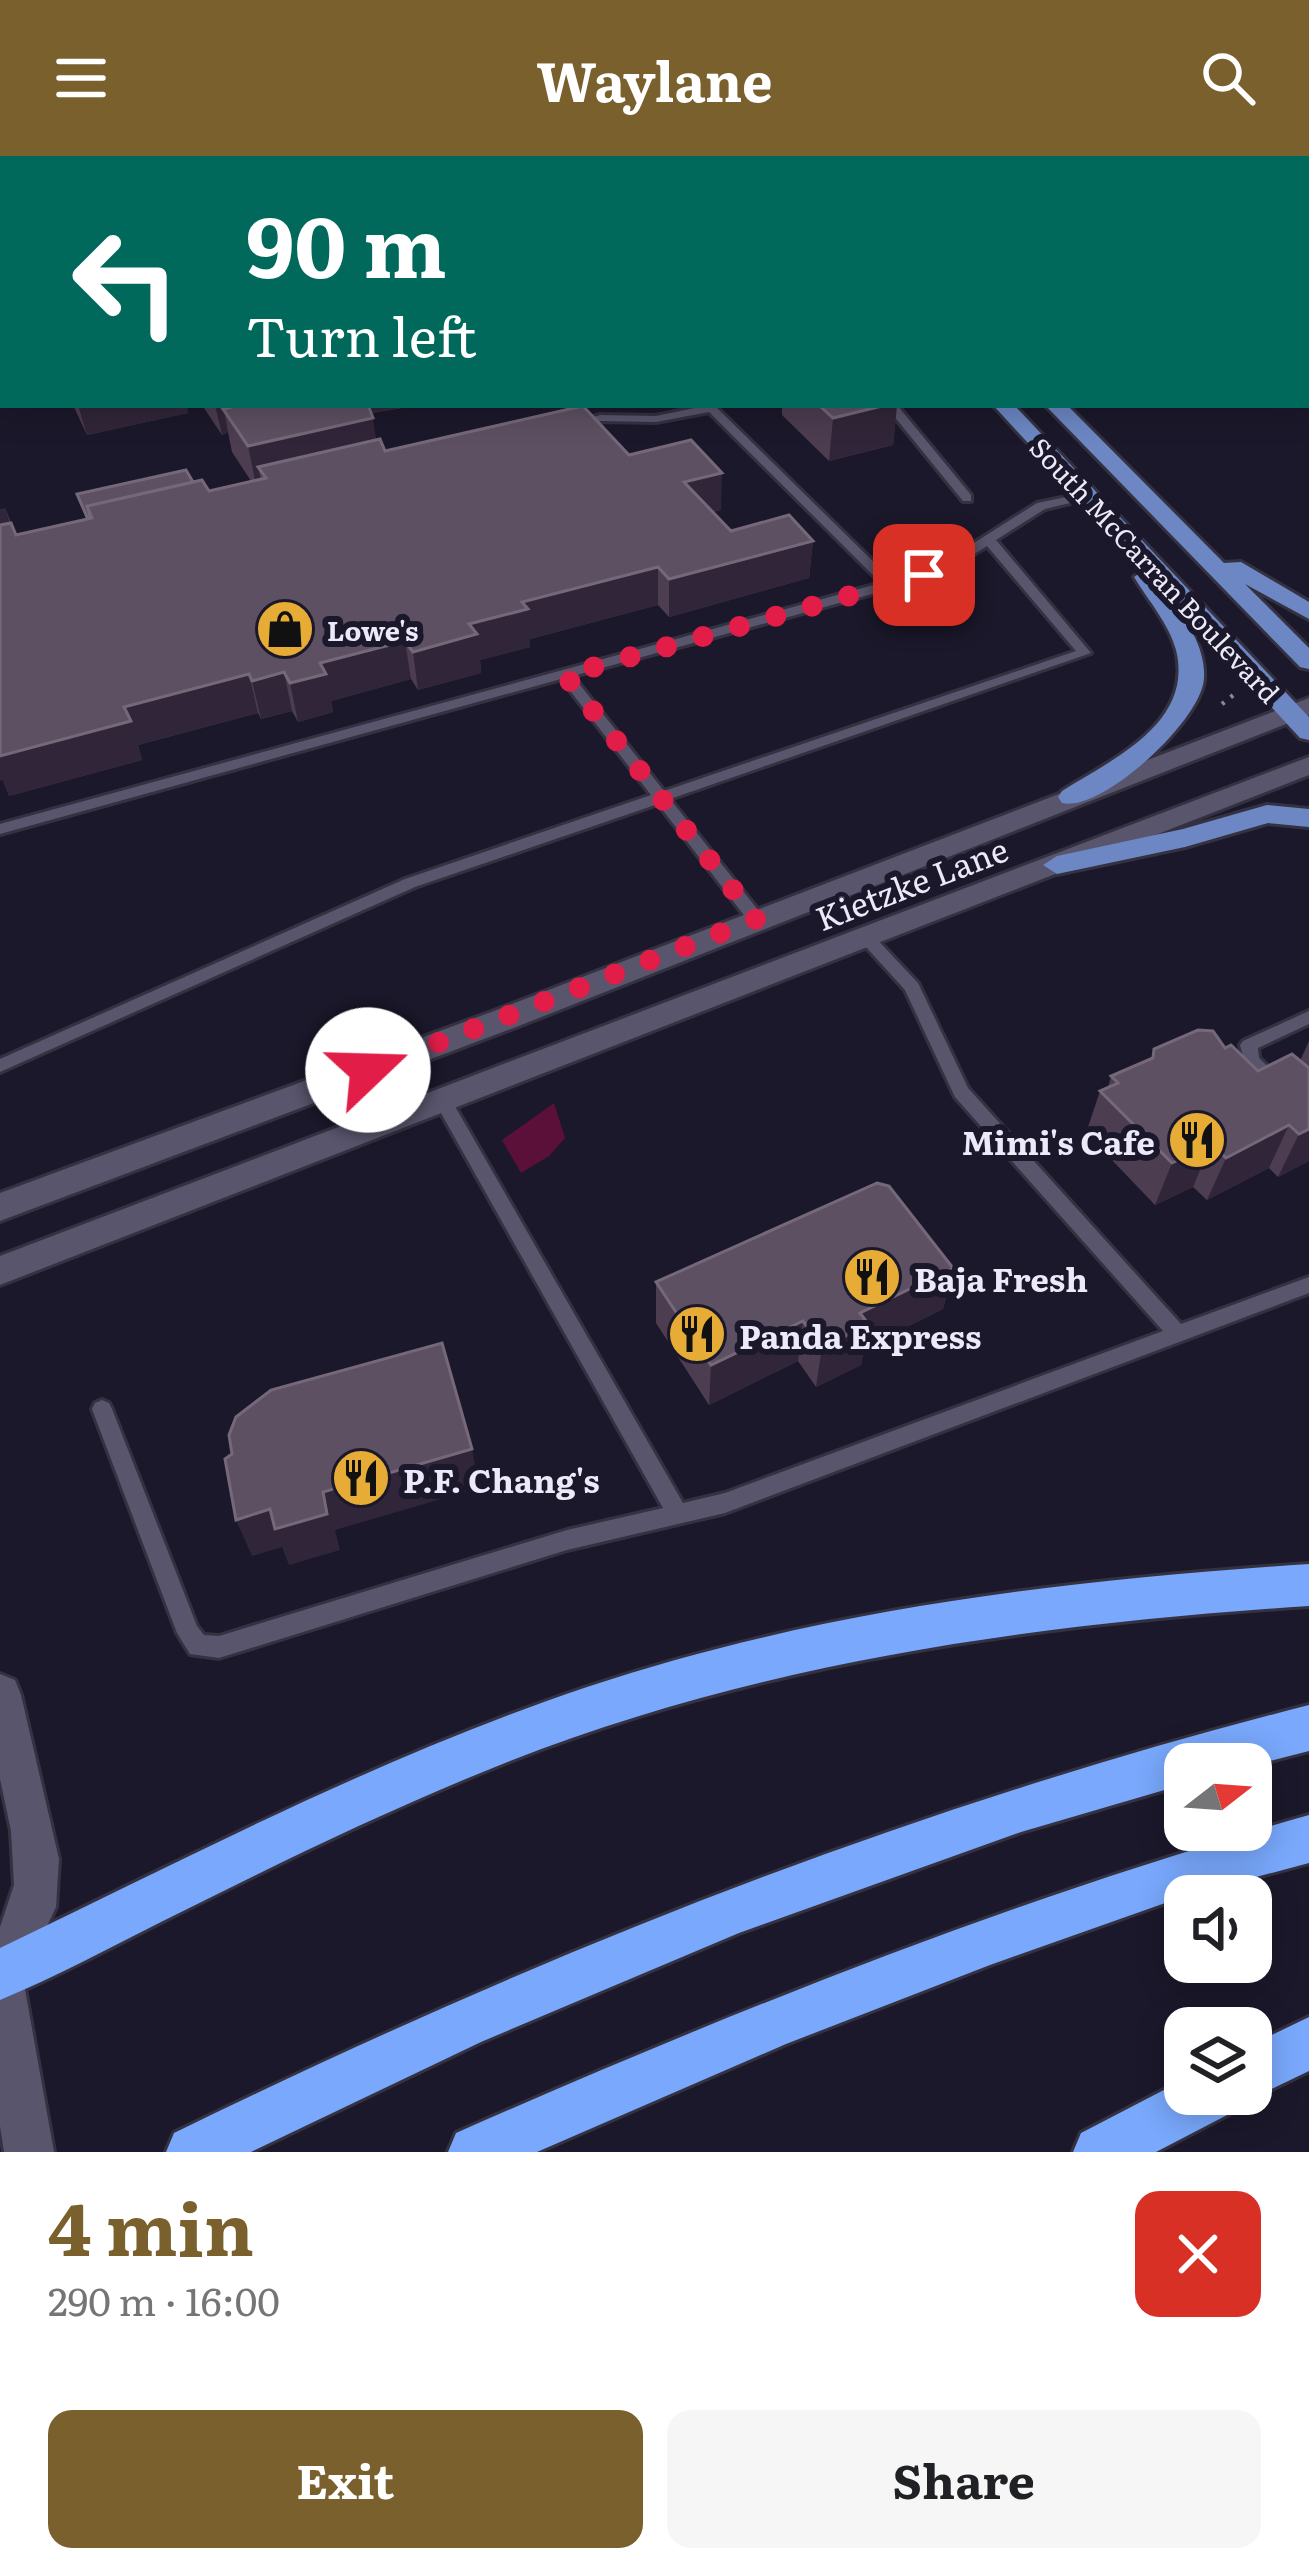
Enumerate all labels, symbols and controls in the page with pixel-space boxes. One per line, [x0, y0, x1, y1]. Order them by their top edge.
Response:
text: Waylane [536, 38, 773, 119]
icon: menu [48, 45, 114, 111]
icon: search [1195, 45, 1261, 111]
text: 90 m [246, 179, 447, 304]
icon: left [48, 204, 204, 360]
text: Turn left [246, 293, 477, 374]
street label: South McCarran Boulevard [1022, 427, 1290, 711]
pin [873, 524, 975, 626]
icon: arrive [891, 542, 957, 608]
shop icon: Lowe's [254, 598, 316, 660]
place label: Lowe's [327, 609, 419, 649]
street label: Kietzke Lane [808, 823, 1014, 941]
position arrow [305, 1007, 431, 1133]
restaurant icon: Mimi's Cafe [1166, 1109, 1228, 1171]
place label: Mimi's Cafe [962, 1116, 1155, 1165]
restaurant icon: Baja Fresh [841, 1246, 903, 1308]
place label: Baja Fresh [914, 1253, 1088, 1302]
restaurant icon: Panda Express [666, 1303, 728, 1365]
place label: Panda Express [739, 1310, 981, 1359]
restaurant icon: P.F. Chang's [330, 1447, 392, 1509]
place label: P.F. Chang's [403, 1454, 600, 1503]
north arrow [1164, 1743, 1272, 1851]
map controls [1164, 1743, 1272, 2115]
button: sound [1164, 1875, 1272, 1983]
button: layers [1164, 2007, 1272, 2115]
text: 4 min [48, 2171, 254, 2278]
button: close [1135, 2191, 1261, 2317]
text: 290 m · 16:00 [48, 2270, 280, 2328]
button: Exit [48, 2410, 643, 2548]
button: Share [667, 2410, 1261, 2548]

